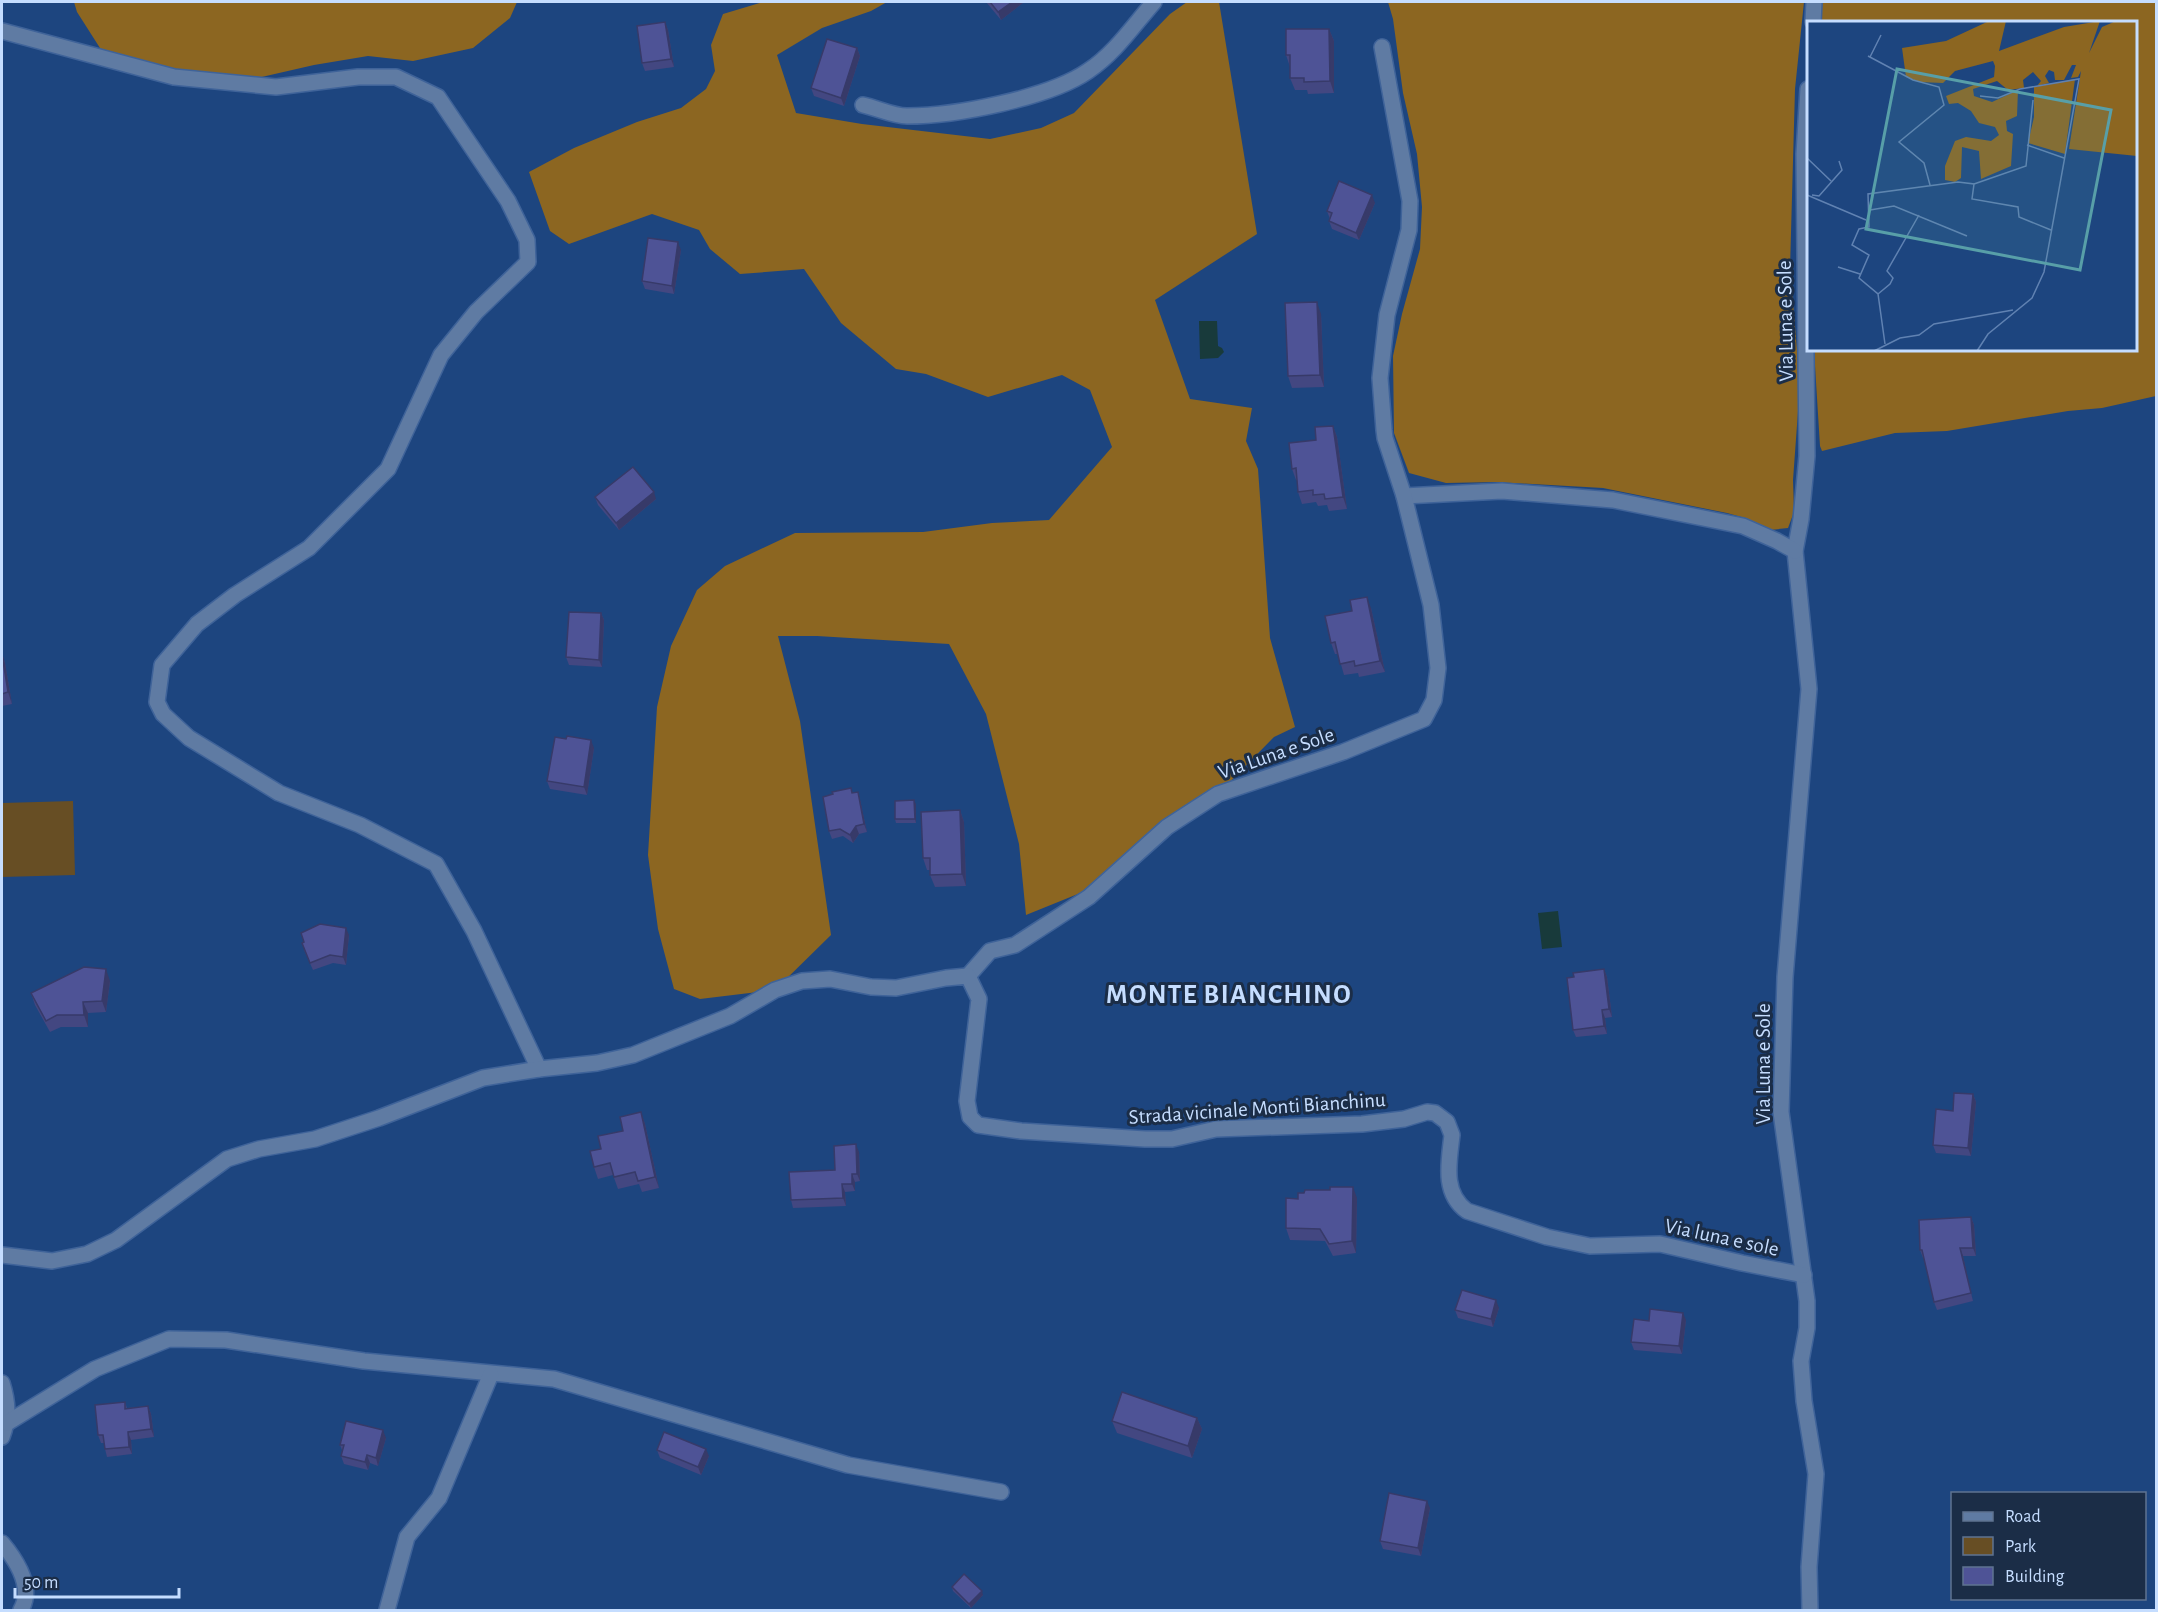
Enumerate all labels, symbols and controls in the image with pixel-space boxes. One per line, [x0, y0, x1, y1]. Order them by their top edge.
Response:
inset map [1807, 21, 2137, 351]
street label: Via Luna e Sole [1774, 260, 1797, 382]
street label: Via Luna e Sole [1215, 724, 1337, 783]
district label: MONTE BIANCHINO [1106, 981, 1352, 1008]
street label: Via Luna e Sole [1753, 1003, 1774, 1125]
street label: Strada vicinale Monti Bianchinu [1128, 1089, 1387, 1128]
street label: Via luna e sole [1663, 1215, 1781, 1260]
legend [1951, 1492, 2146, 1600]
text: Road [2005, 1508, 2041, 1526]
text: Park [2005, 1538, 2037, 1556]
scale bar [15, 1561, 178, 1599]
text: Building [2005, 1568, 2065, 1586]
text: 50 m [24, 1574, 58, 1592]

